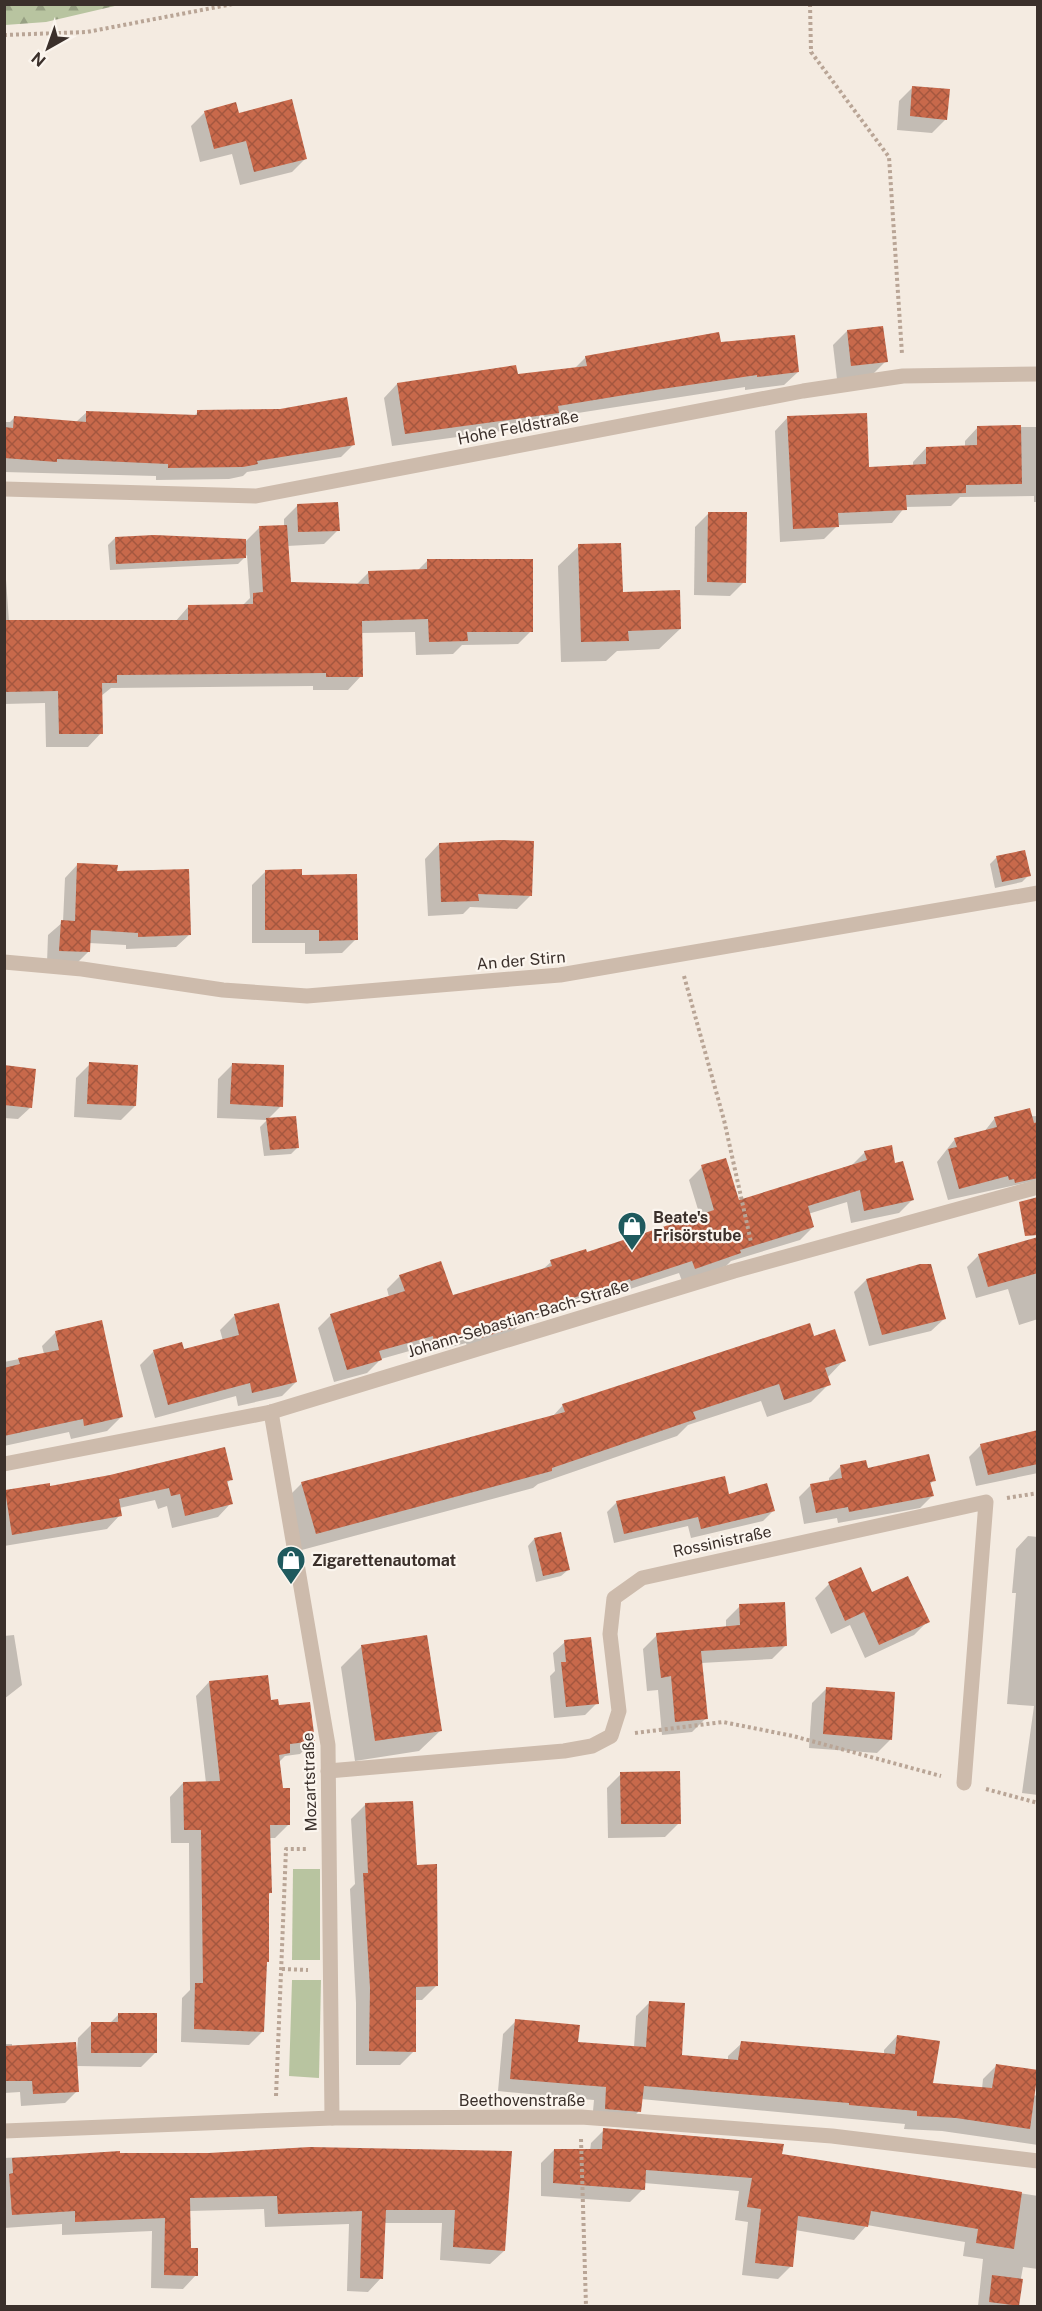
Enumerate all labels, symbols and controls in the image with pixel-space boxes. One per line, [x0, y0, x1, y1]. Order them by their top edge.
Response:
north arrow [18, 18, 78, 78]
text: N [28, 48, 50, 70]
street label: Hohe Feldstraße [456, 406, 580, 449]
street label: An der Stirn [476, 947, 566, 974]
place label: Beate's Frisörstube [653, 1208, 741, 1245]
shop icon: Beate's Frisörstube [616, 1210, 648, 1252]
street label: Johann-Sebastian-Bach-Straße [405, 1276, 631, 1361]
street label: Rossinistraße [671, 1522, 773, 1561]
shop icon: Zigarettenautomat [275, 1544, 307, 1586]
place label: Zigarettenautomat [312, 1551, 457, 1570]
street label: Mozartstraße [298, 1732, 321, 1832]
street label: Beethovenstraße [459, 2091, 585, 2110]

